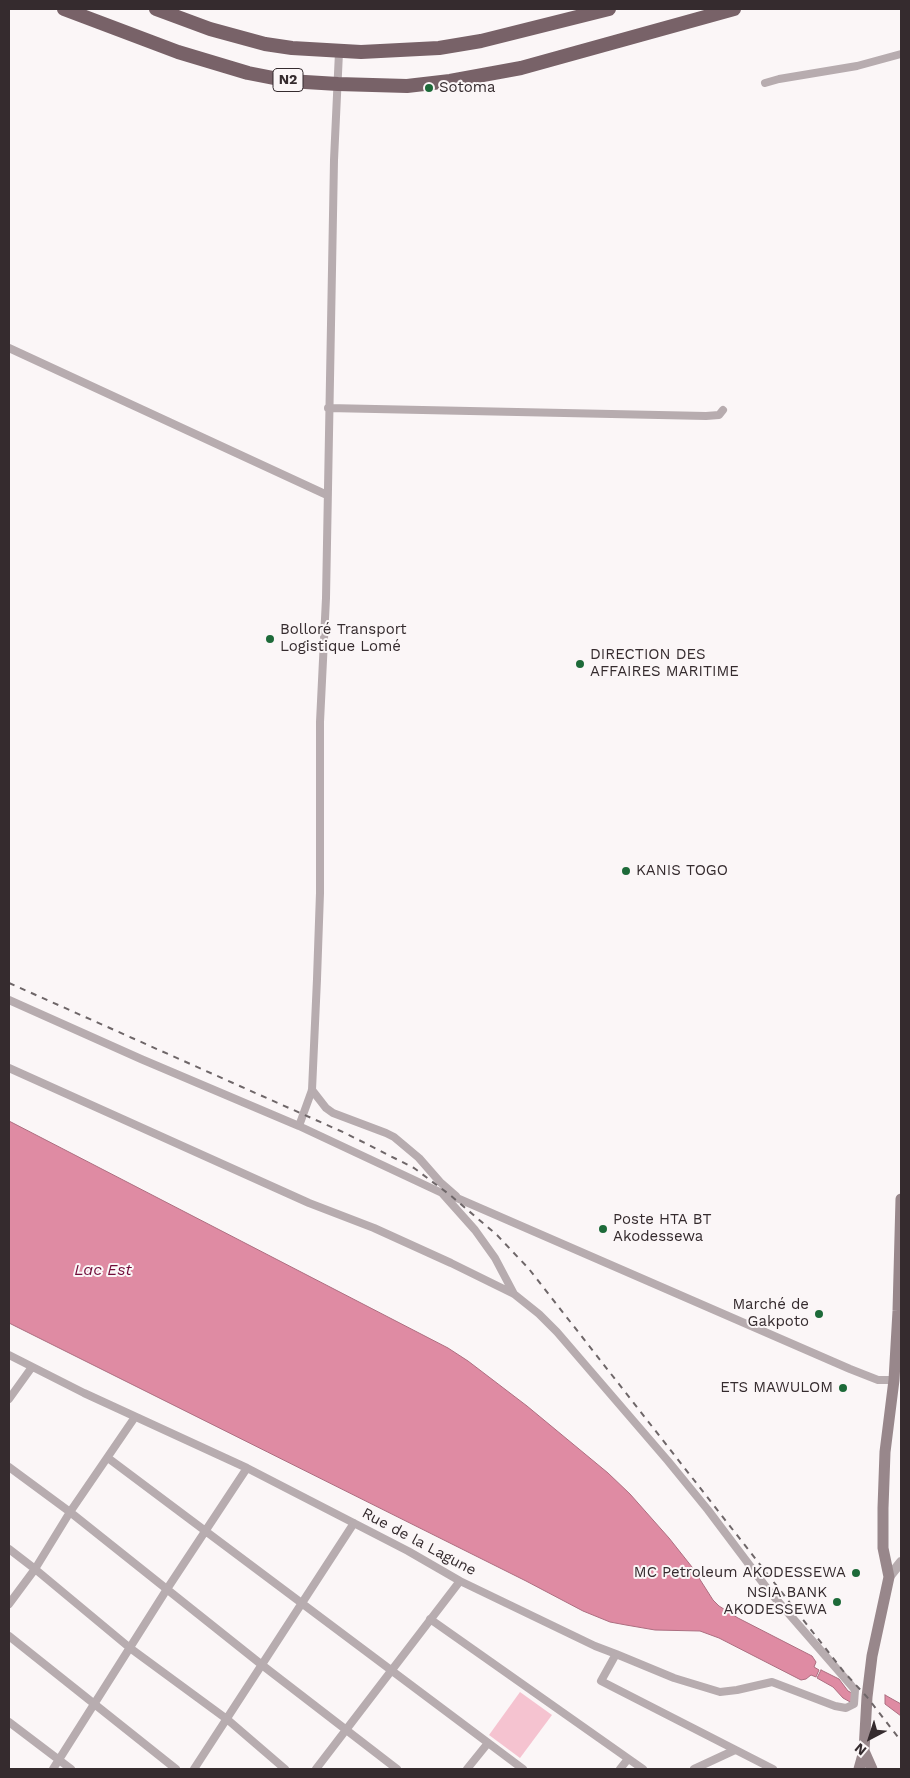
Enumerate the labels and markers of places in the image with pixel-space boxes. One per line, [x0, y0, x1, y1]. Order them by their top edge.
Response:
place label: Sotoma [439, 79, 496, 97]
marker: Sotoma [423, 82, 435, 94]
place label: Bolloré Transport Logistique Lomé [280, 621, 407, 656]
marker: Bolloré Transport Logistique Lomé [264, 633, 276, 645]
place label: DIRECTION DES AFFAIRES MARITIME [590, 646, 739, 681]
marker: DIRECTION DES AFFAIRES MARITIME [574, 658, 586, 670]
place label: KANIS TOGO [636, 862, 728, 880]
marker: KANIS TOGO [620, 865, 632, 877]
place label: Poste HTA BT Akodessewa [613, 1211, 711, 1246]
marker: Poste HTA BT Akodessewa [597, 1223, 609, 1235]
place label: Marché de Gakpoto [732, 1296, 809, 1331]
marker: Marché de Gakpoto [813, 1308, 825, 1320]
place label: ETS MAWULOM [720, 1379, 833, 1397]
marker: ETS MAWULOM [837, 1382, 849, 1394]
place label: MC Petroleum AKODESSEWA [634, 1564, 846, 1582]
marker: MC Petroleum AKODESSEWA [850, 1567, 862, 1579]
place label: NSIA BANK AKODESSEWA [724, 1584, 827, 1619]
marker: NSIA BANK AKODESSEWA [831, 1596, 843, 1608]

